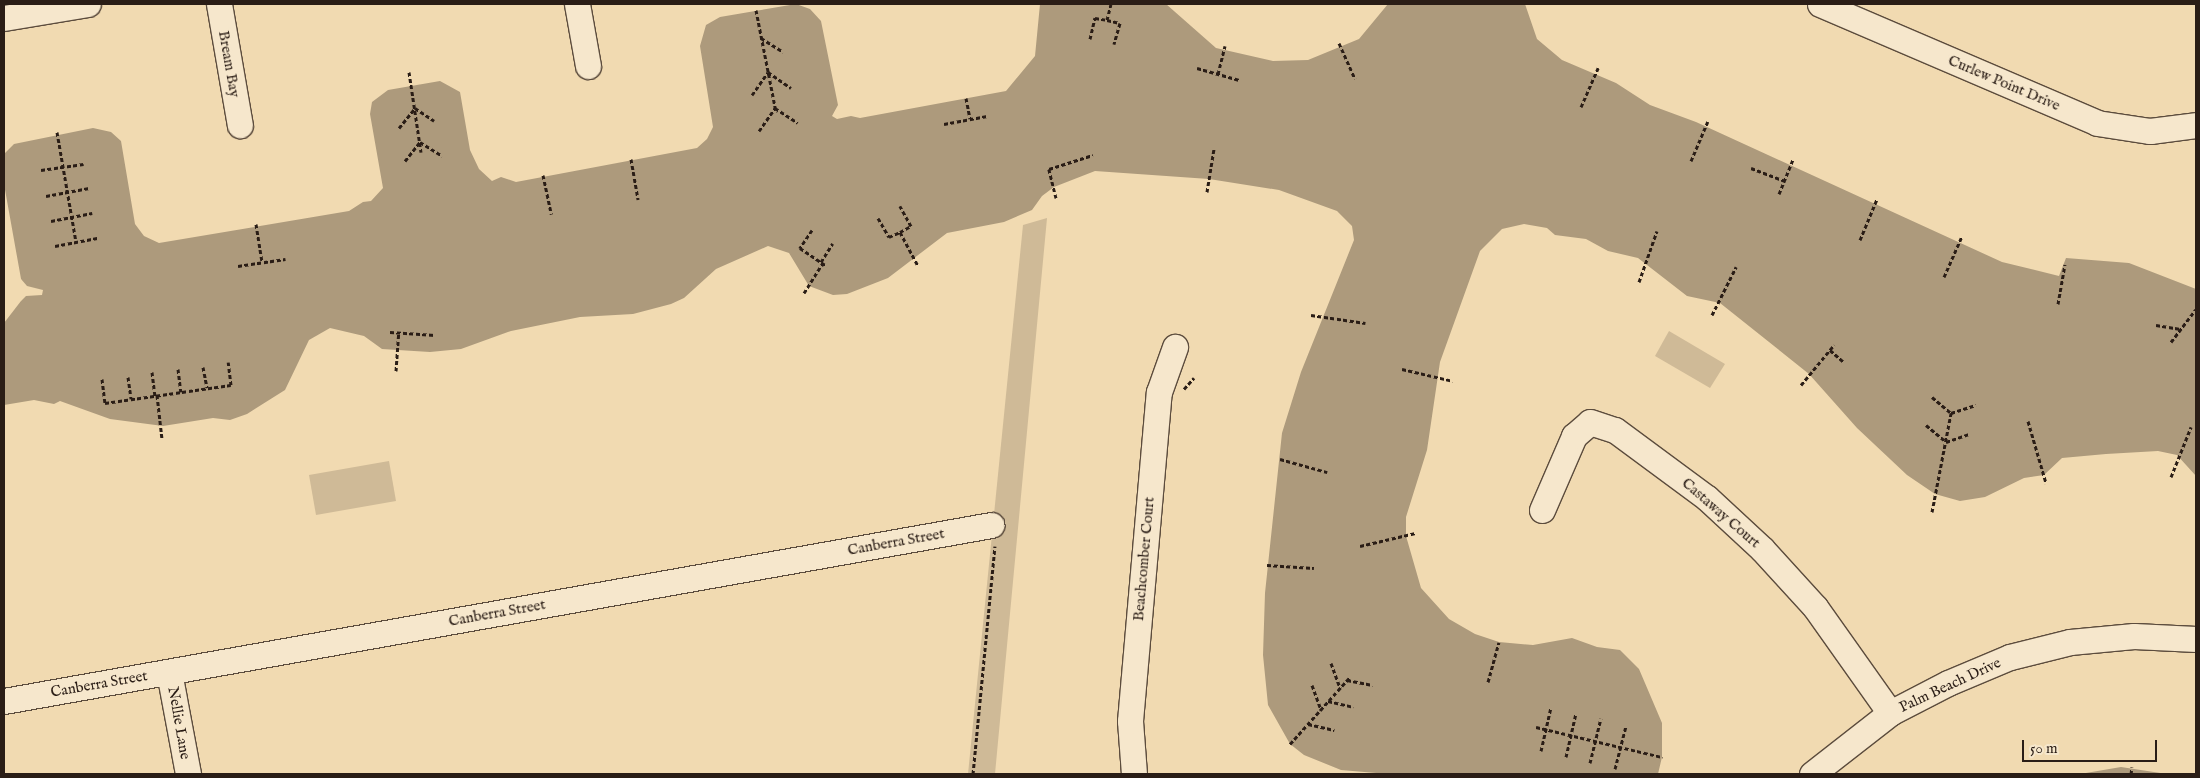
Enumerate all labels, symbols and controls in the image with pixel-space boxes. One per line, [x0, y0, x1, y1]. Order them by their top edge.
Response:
street label: Bream Bay [214, 29, 244, 99]
street label: Curlew Point Drive [1945, 51, 2063, 115]
street label: Castaway Court [1678, 474, 1764, 552]
street label: Beachcomber Court [1130, 496, 1158, 622]
street label: Canberra Street [846, 525, 946, 559]
street label: Canberra Street [447, 596, 547, 630]
street label: Palm Beach Drive [1896, 654, 2004, 716]
street label: Canberra Street [49, 667, 149, 701]
street label: Nellie Lane [164, 685, 194, 761]
scale bar [2025, 730, 2160, 762]
text: 50 m [2030, 739, 2058, 758]

